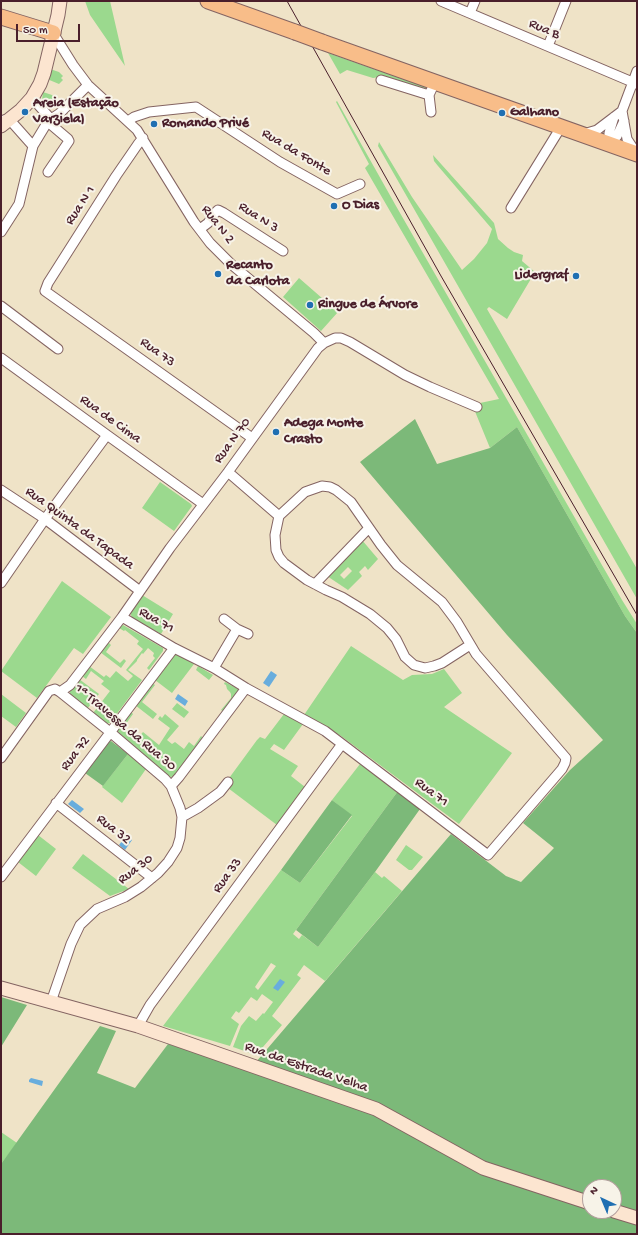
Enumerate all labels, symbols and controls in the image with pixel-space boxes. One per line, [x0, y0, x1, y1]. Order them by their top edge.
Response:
scale bar [18, 16, 82, 42]
street label: Rua B [526, 16, 562, 44]
text: 50 m [23, 24, 48, 38]
place label: Areia (Estação Varziela) [33, 96, 119, 128]
place label: Galhano [510, 105, 559, 121]
marker: Areia (Estação Varziela) [20, 107, 30, 117]
marker: Galhano [497, 108, 507, 118]
place label: Romando Privé [162, 116, 249, 132]
marker: Romando Privé [149, 119, 159, 129]
street label: Rua da Fonte [258, 126, 334, 180]
street label: Rua N 1 [62, 183, 100, 229]
place label: O Dias [342, 198, 379, 214]
street label: Rua N 3 [235, 199, 281, 237]
marker: O Dias [329, 201, 339, 211]
street label: Rua N 2 [197, 202, 237, 248]
place label: Recanto da Carlota [226, 258, 289, 290]
place label: Lidergraf [514, 268, 568, 284]
marker: Recanto da Carlota [213, 269, 223, 279]
marker: Lidergraf [571, 271, 581, 281]
place label: Ringue de Árvore [318, 297, 418, 313]
marker: Ringue de Árvore [305, 300, 315, 310]
street label: Rua 73 [136, 335, 178, 371]
street label: Rua de Cima [76, 392, 144, 448]
street label: Rua N 70 [211, 415, 255, 467]
place label: Adega Monte Crasto [284, 416, 363, 448]
marker: Adega Monte Crasto [271, 427, 281, 437]
street label: Rua Quinta da Tapada [21, 484, 137, 574]
street label: Rua 71 [135, 604, 177, 638]
street label: 1ª Travessa da Rua 30 [71, 681, 179, 775]
street label: Rua 72 [58, 733, 94, 775]
street label: Rua 71 [411, 775, 451, 811]
street label: Rua 32 [92, 811, 134, 849]
street label: Rua 30 [115, 851, 157, 889]
street label: Rua 33 [210, 855, 246, 897]
street label: Rua da Estrada Velha [242, 1039, 370, 1097]
north arrow [582, 1179, 622, 1219]
text: N [588, 1184, 601, 1198]

